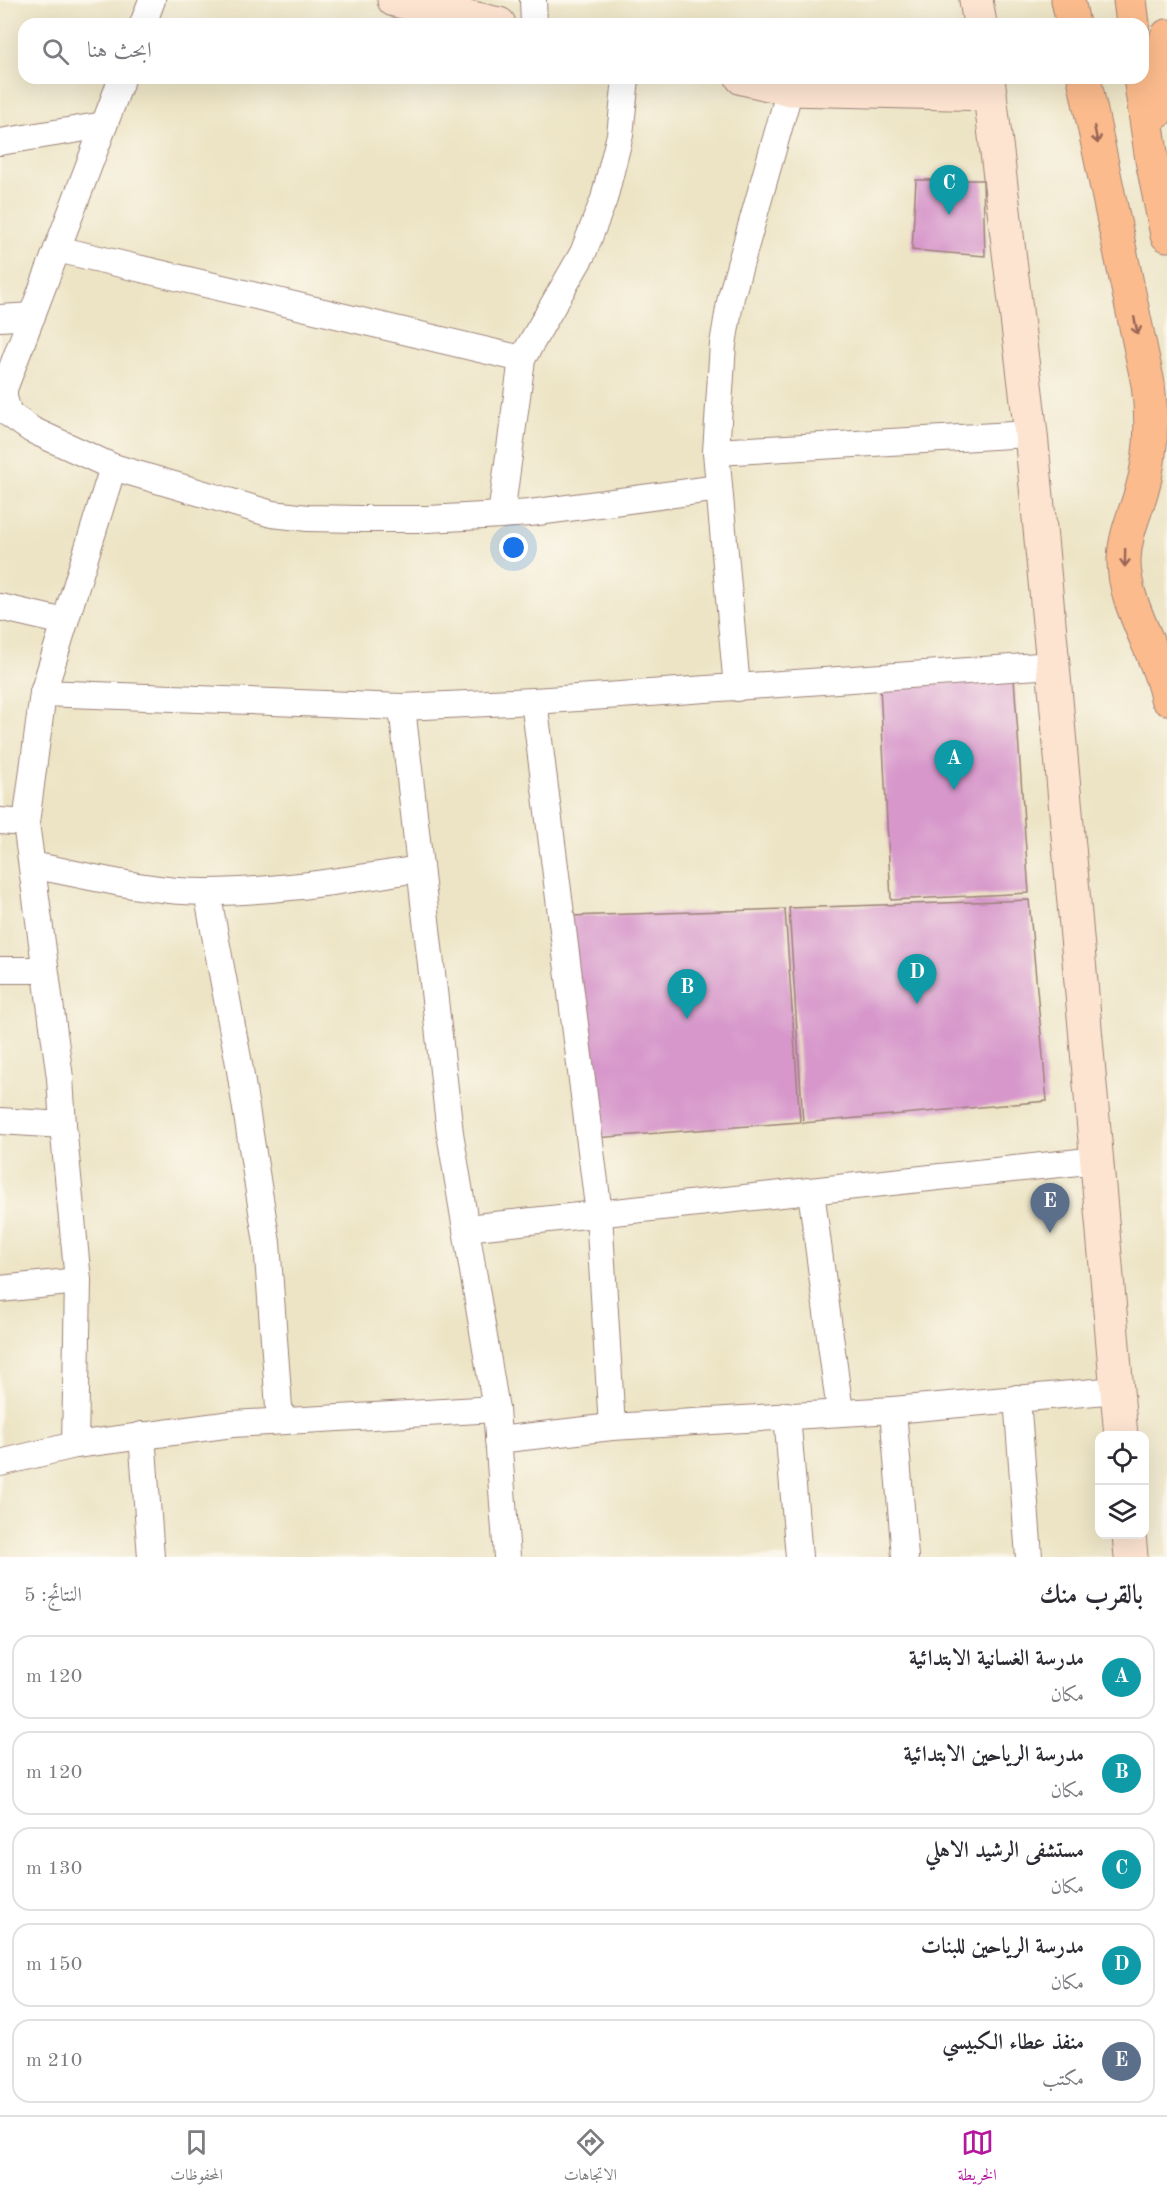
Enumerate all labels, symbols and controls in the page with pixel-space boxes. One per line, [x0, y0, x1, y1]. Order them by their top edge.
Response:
search box [18, 18, 1149, 84]
icon: search [39, 35, 72, 68]
text: ابحث هنا [87, 40, 152, 62]
one-way arrow [1091, 125, 1102, 145]
pin: C [930, 166, 968, 215]
one-way arrow [1130, 316, 1142, 335]
your location [499, 533, 528, 562]
one-way arrow [1119, 548, 1131, 568]
pin: A [934, 740, 974, 790]
pin: D [898, 954, 936, 1004]
pin: B [668, 970, 706, 1019]
pin: E [1030, 1184, 1070, 1233]
map controls [1095, 1431, 1149, 1539]
button: locate [1095, 1431, 1149, 1485]
button: layers [1095, 1485, 1149, 1539]
text: بالقرب منك [1040, 1583, 1143, 1609]
text: النتائج: 5 [24, 1586, 82, 1606]
text: مدرسة الغسانية الابتدائية [909, 1648, 1084, 1670]
text: 120 m [26, 1667, 82, 1687]
text: A [1114, 1667, 1129, 1687]
text: مكان [1050, 1686, 1084, 1706]
text: مدرسة الرياحين الابتدائية [903, 1744, 1084, 1766]
text: 120 m [26, 1763, 82, 1783]
text: B [1114, 1763, 1129, 1783]
text: مكان [1050, 1782, 1084, 1802]
text: مستشفى الرشيد الاهلي [925, 1840, 1084, 1862]
text: 130 m [26, 1859, 82, 1879]
text: C [1115, 1859, 1128, 1879]
text: مكان [1050, 1878, 1084, 1898]
text: مدرسة الرياحين للبنات [921, 1936, 1084, 1958]
text: 150 m [26, 1955, 82, 1975]
text: D [1114, 1955, 1129, 1975]
text: مكان [1050, 1974, 1084, 1994]
text: منفذ عطاء الكبيسي [942, 2032, 1084, 2054]
text: 210 m [26, 2051, 82, 2071]
text: E [1115, 2051, 1128, 2071]
text: مكتب [1042, 2070, 1084, 2090]
tab: المحفوظات [170, 2126, 223, 2190]
tab: الاتجاهات [564, 2126, 617, 2190]
tab: الخريطة [958, 2126, 997, 2190]

